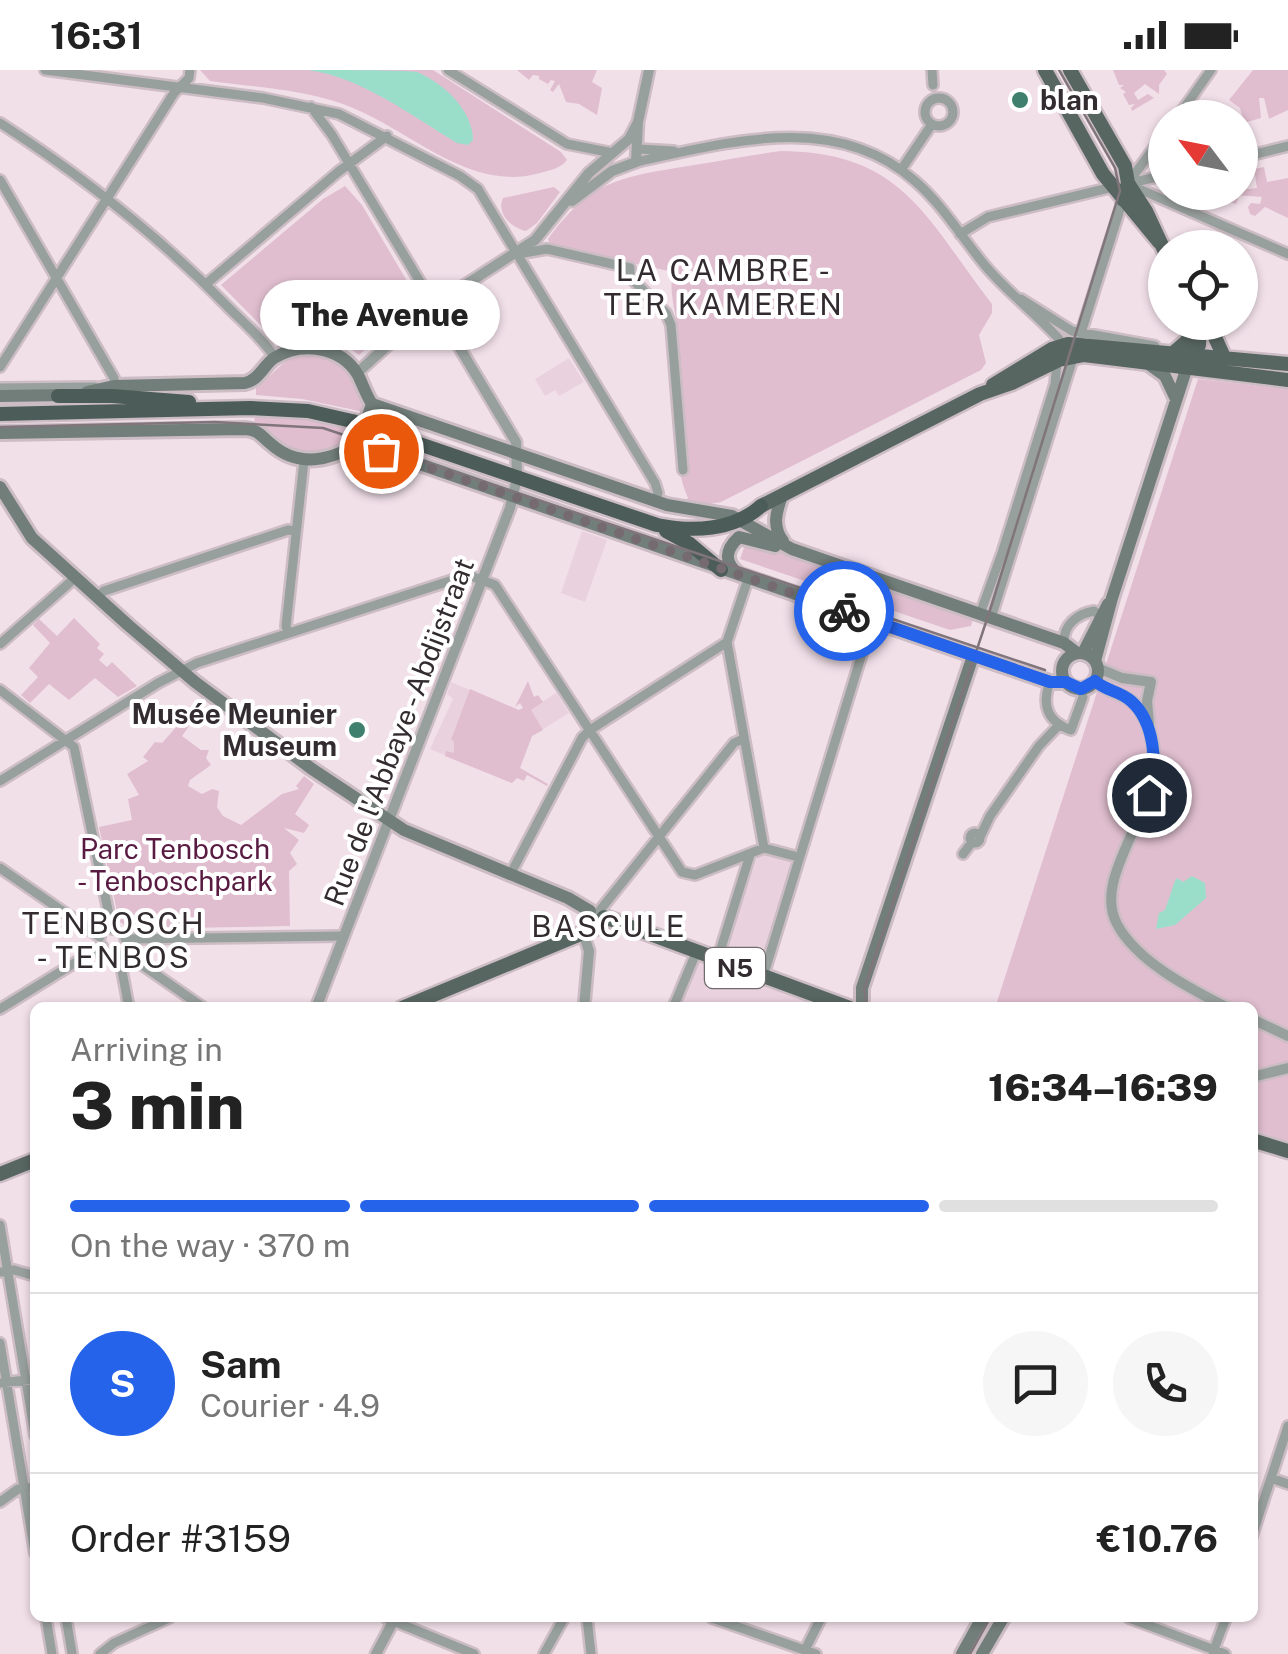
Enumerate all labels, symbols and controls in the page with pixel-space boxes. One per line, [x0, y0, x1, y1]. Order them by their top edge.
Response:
text: 16:31 [50, 13, 143, 58]
place label: blan [1040, 83, 1099, 116]
marker: blan [1009, 89, 1031, 111]
north arrow [1148, 100, 1258, 210]
map controls [1148, 100, 1258, 340]
button: locate [1148, 230, 1258, 340]
district label: LA CAMBRE - TER KAMEREN [604, 252, 844, 322]
callout: The Avenue [261, 281, 501, 351]
text: The Avenue [291, 296, 469, 333]
pin [339, 409, 424, 494]
icon: bag [354, 424, 409, 479]
street label: Rue de l'Abbaye - Abdijstraat [317, 553, 480, 910]
courier [794, 561, 894, 661]
icon: bike [817, 584, 872, 639]
place label: Musée Meunier Museum [132, 697, 337, 762]
marker: Musée Meunier Museum [346, 719, 368, 741]
pin [1107, 753, 1192, 838]
icon: home [1122, 768, 1177, 823]
park label: Parc Tenbosch - Tenboschpark [77, 832, 273, 897]
district label: TENBOSCH - TENBOS [22, 905, 206, 975]
district label: BASCULE [531, 908, 687, 944]
road number: N5 [705, 948, 765, 988]
text: Arriving in [70, 1031, 223, 1068]
text: 16:34–16:39 [988, 1065, 1218, 1110]
text: 3 min [70, 1067, 245, 1144]
text: On the way · 370 m [70, 1227, 351, 1264]
button: chat [983, 1331, 1088, 1436]
button: phone [1113, 1331, 1218, 1436]
text: Sam [200, 1342, 282, 1387]
text: S [109, 1361, 136, 1406]
text: Courier · 4.9 [200, 1387, 380, 1424]
text: Order #3159 [70, 1516, 291, 1561]
text: €10.76 [1097, 1516, 1218, 1561]

